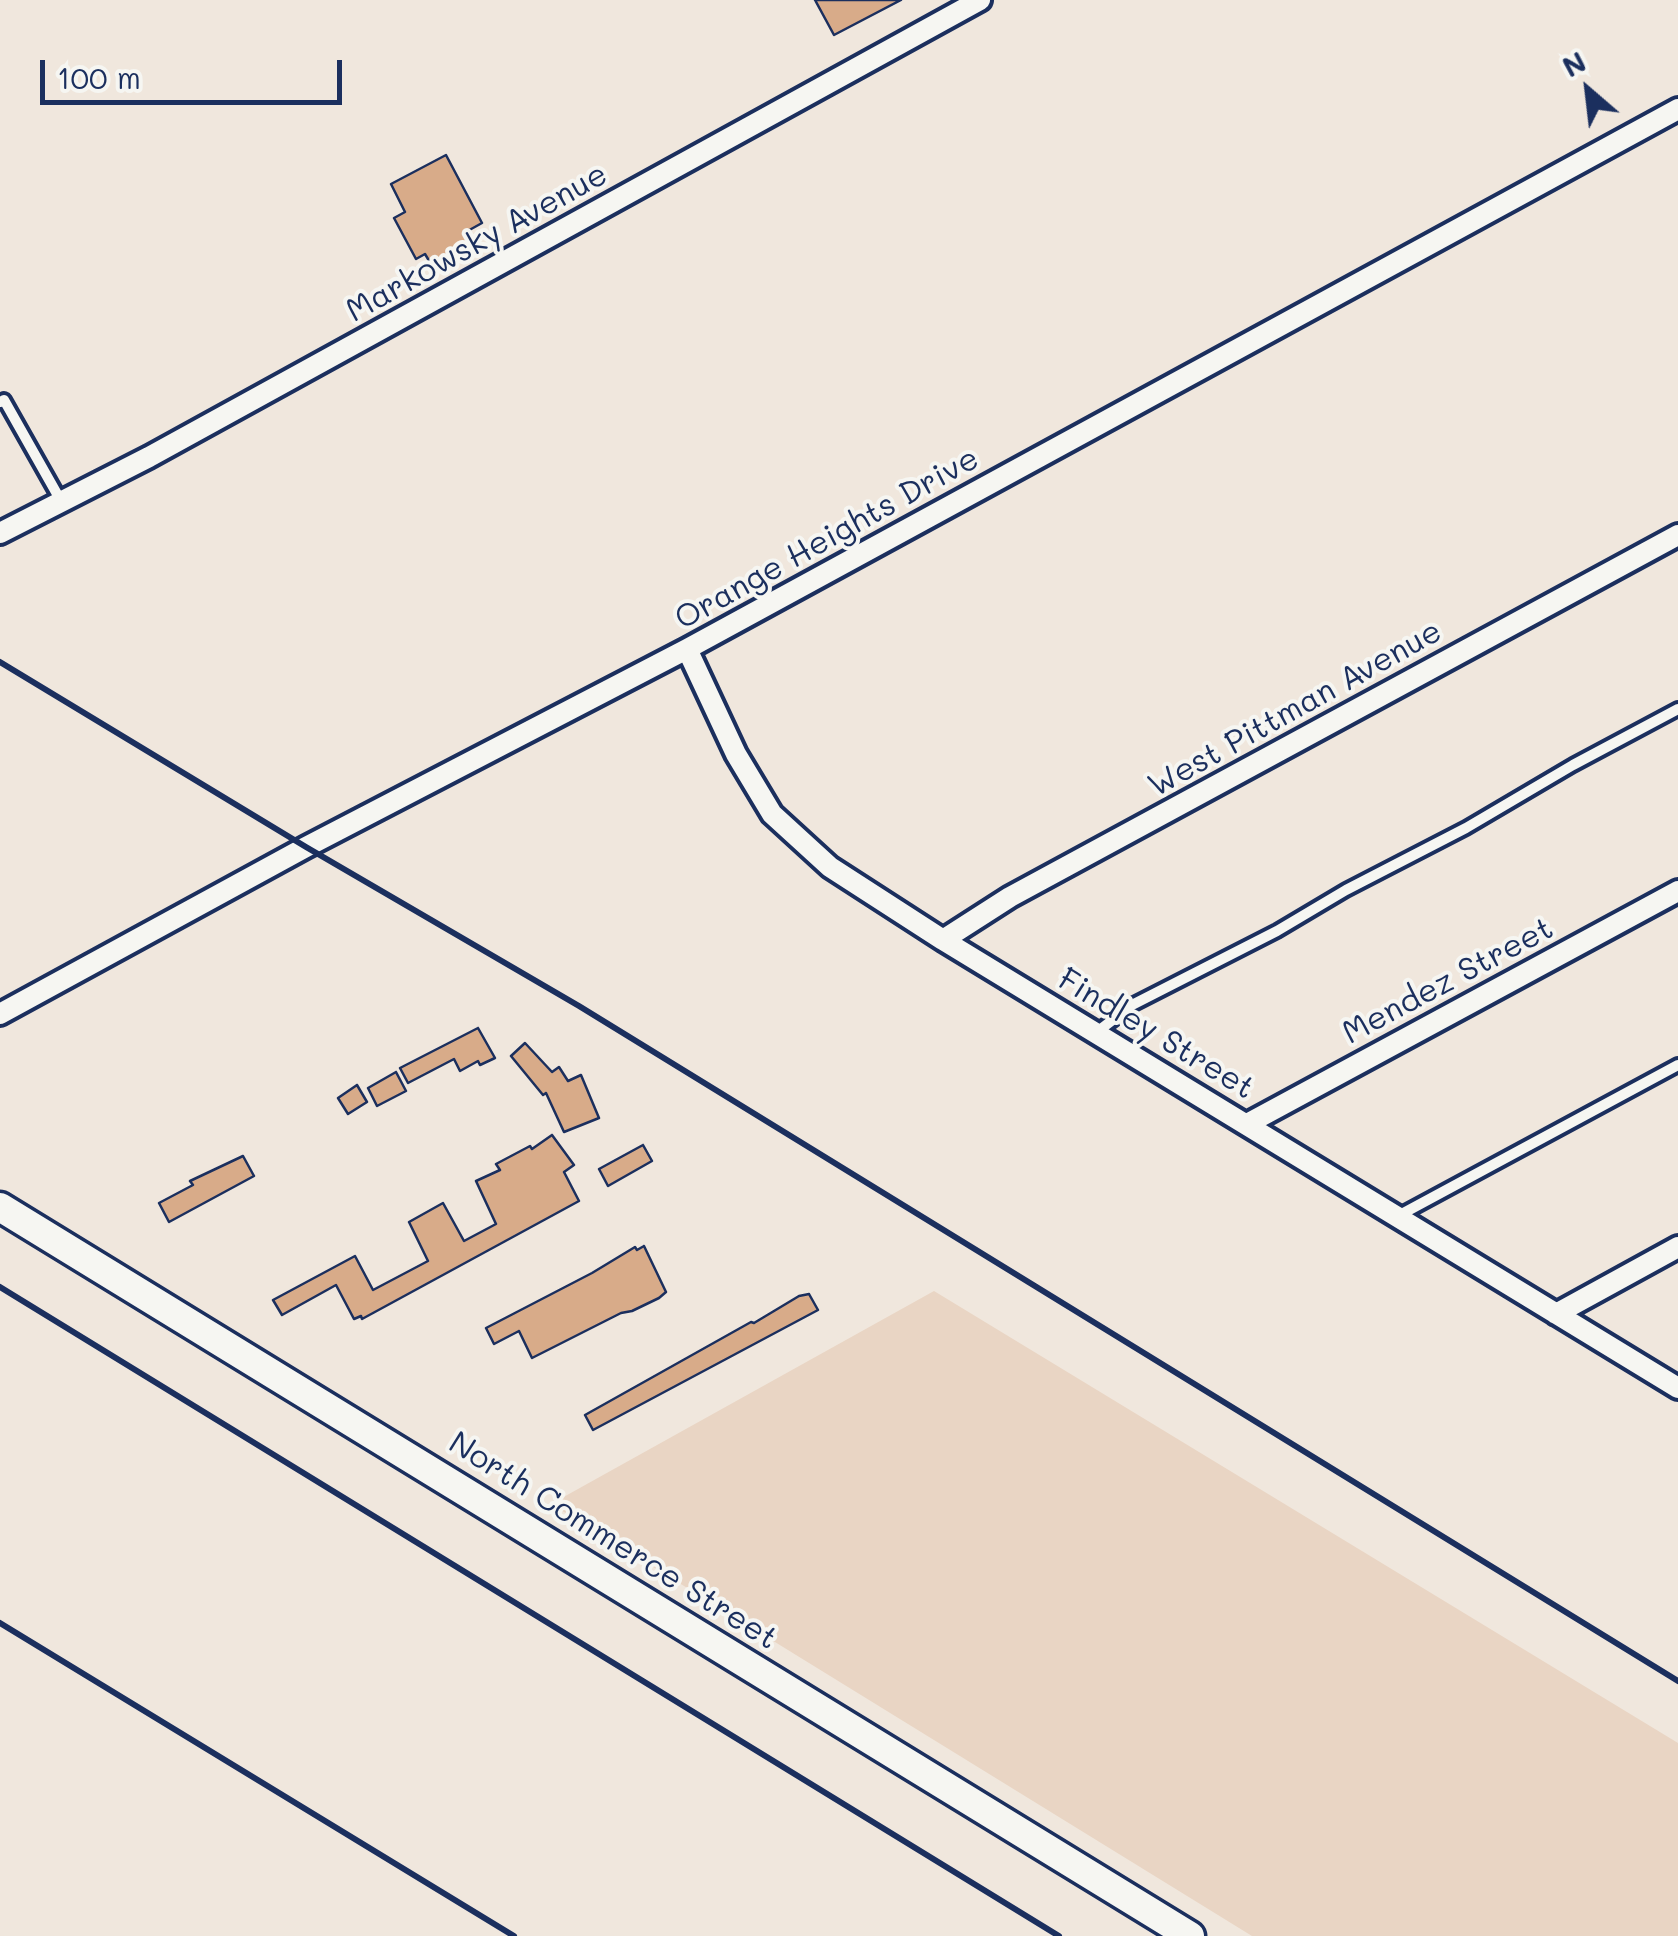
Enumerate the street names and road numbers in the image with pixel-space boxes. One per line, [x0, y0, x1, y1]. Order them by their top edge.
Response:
street label: Markowsky Avenue [340, 155, 614, 331]
street label: Orange Heights Drive [669, 440, 985, 638]
street label: West Pittman Avenue [1142, 612, 1448, 806]
street label: Mendez Street [1336, 909, 1560, 1053]
street label: Findley Street [1051, 960, 1261, 1108]
street label: North Commerce Street [442, 1424, 784, 1658]

